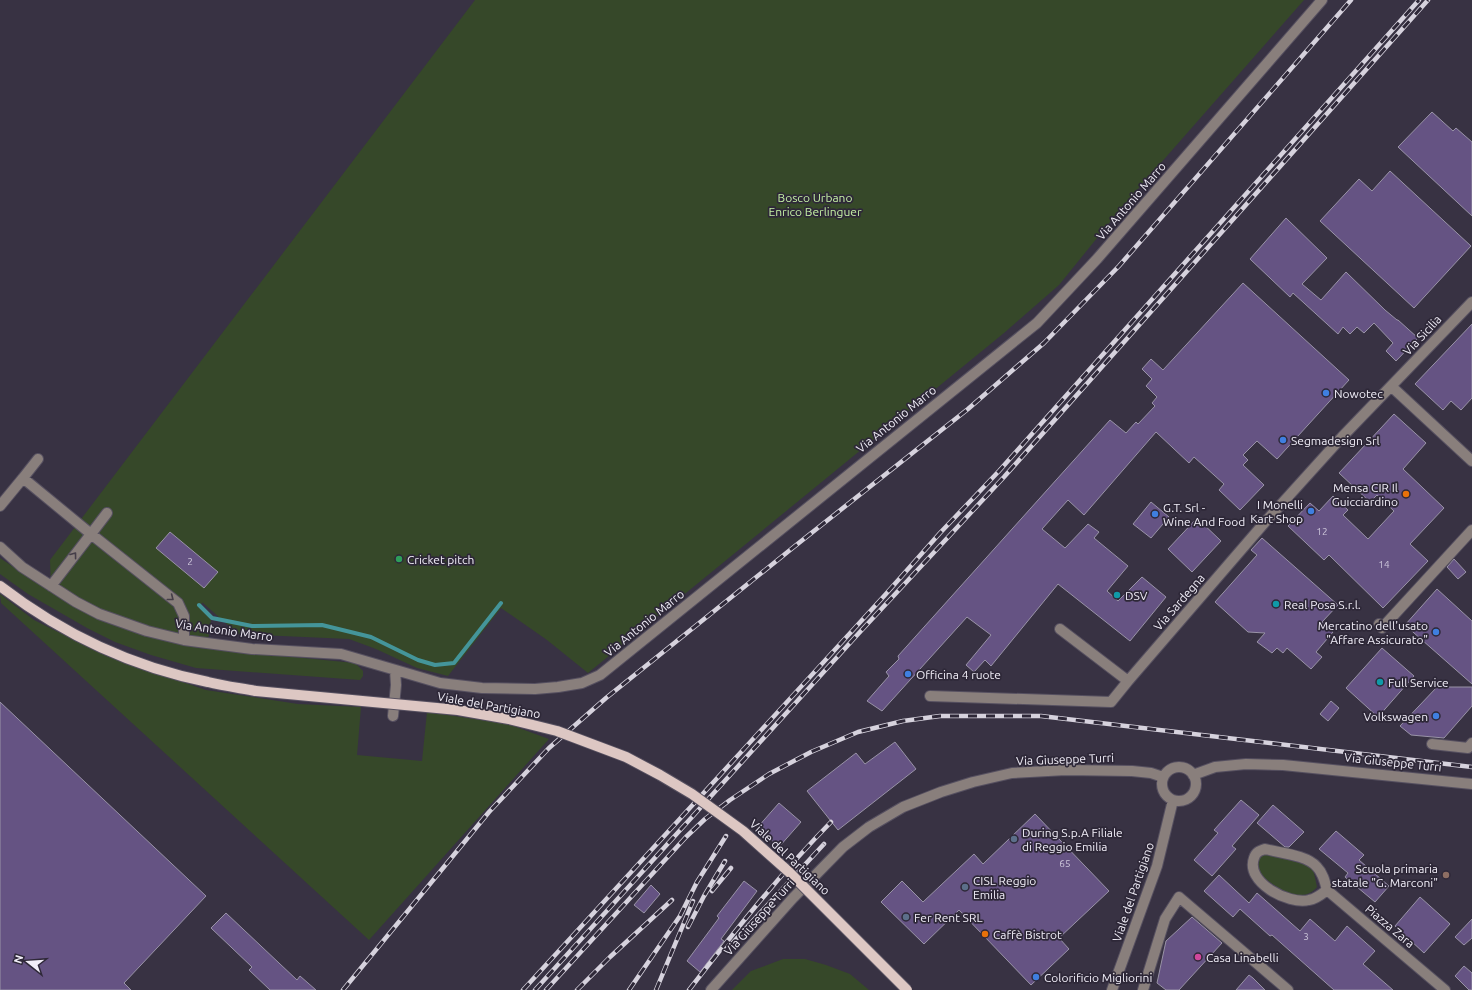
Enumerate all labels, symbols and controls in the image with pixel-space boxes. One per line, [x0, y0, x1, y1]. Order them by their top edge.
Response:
street label: Via Antonio Marro [1094, 160, 1168, 242]
park label: Bosco Urbano Enrico Berlinguer [769, 191, 862, 218]
street label: Via Sicilia [1400, 312, 1444, 358]
street label: Via Antonio Marro [854, 383, 938, 455]
place label: Nowotec [1334, 387, 1383, 400]
marker: Nowotec [1321, 388, 1331, 398]
place label: Segmadesign Srl [1291, 434, 1380, 447]
marker: Segmadesign Srl [1278, 435, 1288, 445]
place label: Mensa CIR Il Guicciardino [1332, 481, 1398, 508]
marker: Mensa CIR Il Guicciardino [1401, 489, 1411, 499]
place label: I Monelli Kart Shop [1250, 498, 1303, 525]
place label: G.T. Srl - Wine And Food [1163, 501, 1245, 528]
marker: I Monelli Kart Shop [1306, 506, 1316, 516]
marker: G.T. Srl - Wine And Food [1150, 509, 1160, 519]
house number: 12 [1316, 526, 1328, 537]
one-way arrow [70, 552, 77, 559]
place label: Cricket pitch [407, 553, 474, 566]
marker: Cricket pitch [394, 554, 404, 564]
house number: 2 [187, 556, 193, 567]
house number: 14 [1378, 559, 1390, 570]
street label: Via Sardegna [1151, 571, 1207, 633]
street label: Via Antonio Marro [602, 587, 686, 659]
place label: DSV [1125, 589, 1148, 602]
marker: DSV [1112, 590, 1122, 600]
one-way arrow [167, 593, 174, 600]
place label: Real Posa S.r.l. [1284, 598, 1361, 611]
marker: Real Posa S.r.l. [1271, 599, 1281, 609]
street label: Via Antonio Marro [174, 617, 274, 643]
place label: Mercatino dell'usato "Affare Assicurato" [1318, 619, 1428, 646]
marker: Mercatino dell'usato "Affare Assicurato" [1431, 627, 1441, 637]
place label: Officina 4 ruote [916, 668, 1001, 681]
marker: Officina 4 ruote [903, 669, 913, 679]
place label: Full Service [1388, 676, 1449, 689]
marker: Full Service [1375, 677, 1385, 687]
street label: Viale del Partigiano [436, 690, 542, 720]
place label: Volkswagen [1364, 710, 1428, 723]
marker: Volkswagen [1431, 711, 1441, 721]
street label: Via Giuseppe Turri [1344, 750, 1442, 774]
street label: Via Giuseppe Turri [1016, 751, 1114, 767]
street label: Viale del Partigiano [747, 817, 833, 897]
place label: During S.p.A Filiale di Reggio Emilia [1022, 826, 1123, 853]
marker: During S.p.A Filiale di Reggio Emilia [1009, 834, 1019, 844]
street label: Viale del Partigiano [1110, 841, 1156, 943]
house number: 65 [1059, 858, 1071, 869]
place label: Scuola primaria statale "G. Marconi" [1332, 862, 1438, 889]
marker: Scuola primaria statale "G. Marconi" [1441, 870, 1451, 880]
place label: CISL Reggio Emilia [973, 874, 1036, 901]
street label: Via Giuseppe Turri [721, 876, 797, 958]
marker: CISL Reggio Emilia [960, 882, 970, 892]
street label: Piazza Zara [1363, 902, 1417, 950]
place label: Fer Rent SRL [914, 911, 983, 924]
marker: Fer Rent SRL [901, 912, 911, 922]
place label: Caffè Bistrot [993, 928, 1062, 941]
marker: Caffè Bistrot [980, 929, 990, 939]
house number: 3 [1303, 931, 1309, 942]
north arrow [8, 942, 48, 982]
place label: Casa Linabelli [1206, 951, 1279, 964]
marker: Casa Linabelli [1193, 952, 1203, 962]
text: N [11, 953, 25, 965]
place label: Colorificio Migliorini [1044, 971, 1152, 984]
marker: Colorificio Migliorini [1031, 972, 1041, 982]

